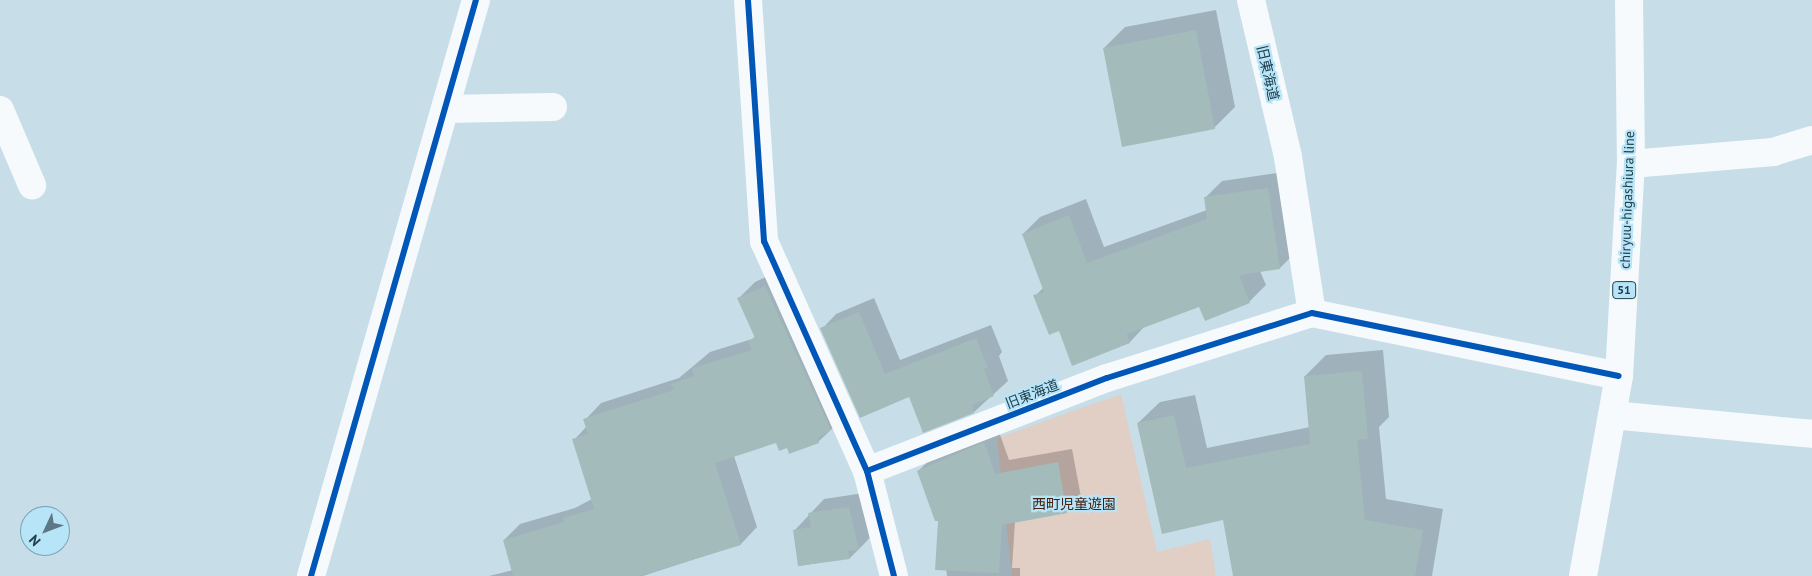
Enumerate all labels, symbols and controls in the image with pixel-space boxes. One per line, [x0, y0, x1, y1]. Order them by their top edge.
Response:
street label: 旧東海道 [1254, 44, 1282, 102]
street label: chiryuu-higashiura line [1616, 131, 1638, 269]
road number: 51 [1612, 280, 1636, 300]
street label: 旧東海道 [1003, 376, 1061, 412]
park label: 西町児童遊園 [1032, 496, 1116, 512]
north arrow [20, 506, 70, 556]
text: N [25, 531, 44, 550]

